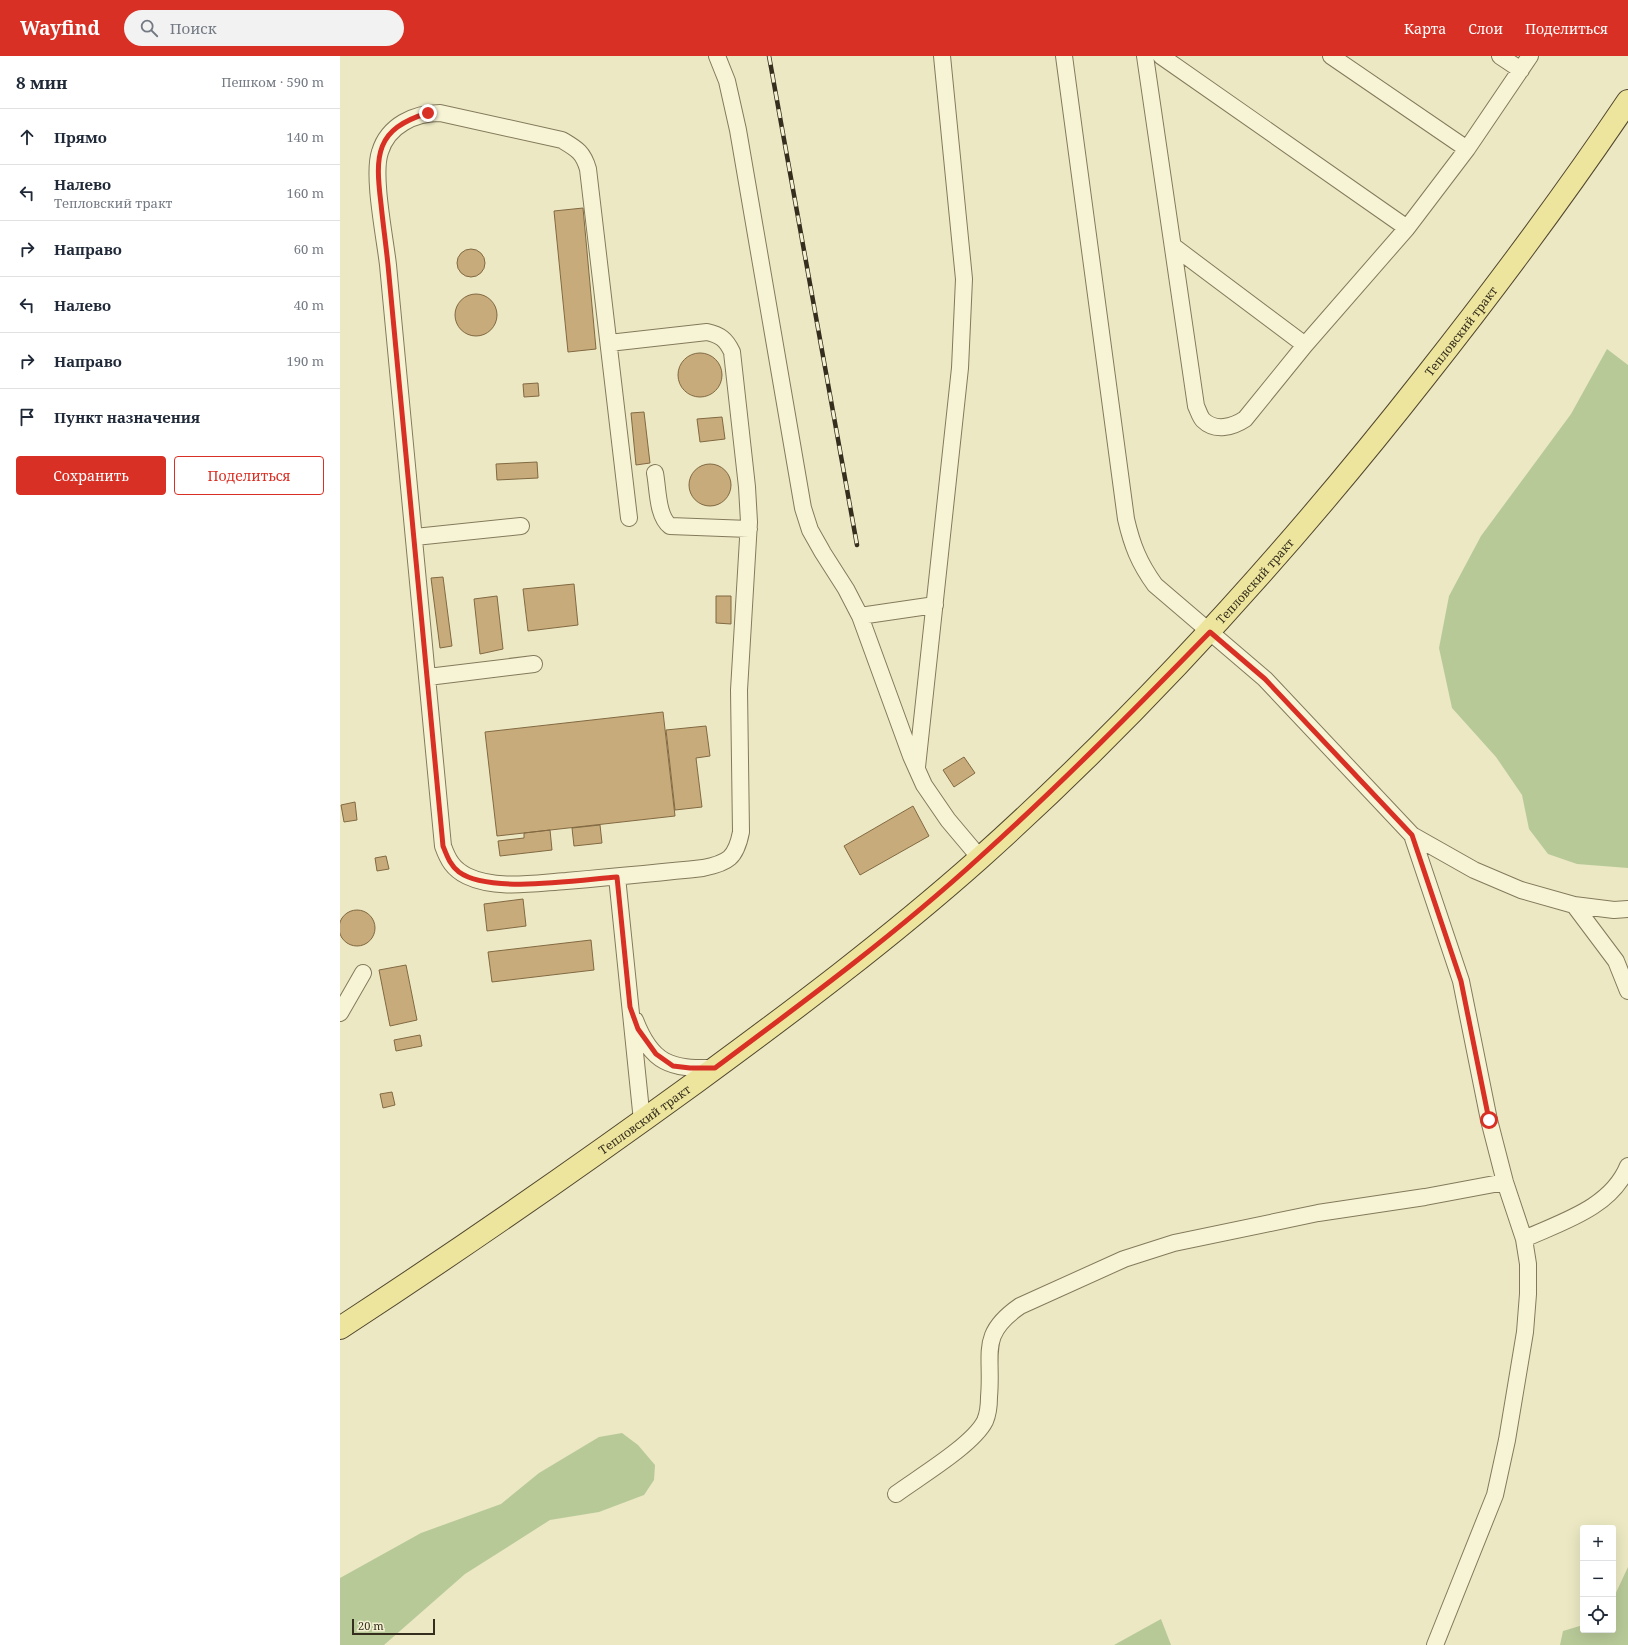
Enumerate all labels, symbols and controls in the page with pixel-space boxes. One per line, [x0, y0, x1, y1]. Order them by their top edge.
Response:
search box [124, 10, 404, 46]
text: Wayfind [20, 15, 100, 41]
icon: search [138, 17, 160, 39]
text: Поиск [170, 18, 217, 38]
text: Карта [1404, 19, 1446, 38]
text: Слои [1468, 19, 1503, 38]
text: Поделиться [1525, 19, 1608, 38]
text: 8 мин [16, 71, 68, 94]
text: Пешком · 590 m [221, 73, 324, 91]
route end [419, 104, 437, 122]
icon: ahead [16, 126, 38, 148]
text: Прямо [54, 127, 107, 147]
text: 140 m [287, 128, 324, 146]
text: Налево [54, 174, 111, 194]
icon: left [16, 182, 38, 204]
text: 160 m [287, 184, 324, 202]
text: Тепловский тракт [54, 194, 172, 212]
icon: right [16, 238, 38, 260]
text: Направо [54, 239, 122, 259]
text: 60 m [294, 240, 324, 258]
street label: Тепловский тракт [1421, 282, 1501, 379]
icon: left [16, 294, 38, 316]
text: Налево [54, 295, 111, 315]
text: 40 m [294, 296, 324, 314]
icon: right [16, 350, 38, 372]
text: Направо [54, 351, 122, 371]
text: 190 m [287, 352, 324, 370]
icon: arrive [16, 406, 38, 428]
text: Пункт назначения [54, 407, 200, 427]
button: Сохранить [16, 456, 166, 495]
button: Поделиться [174, 456, 324, 495]
street label: Тепловский тракт [1212, 534, 1298, 627]
street label: Тепловский тракт [595, 1080, 694, 1158]
route start [1480, 1111, 1498, 1129]
map controls [1580, 1525, 1616, 1633]
button: + [1580, 1525, 1616, 1561]
button: − [1580, 1561, 1616, 1597]
button: locate [1580, 1597, 1616, 1633]
scale bar [352, 1617, 435, 1636]
text: 20 m [358, 1618, 384, 1633]

